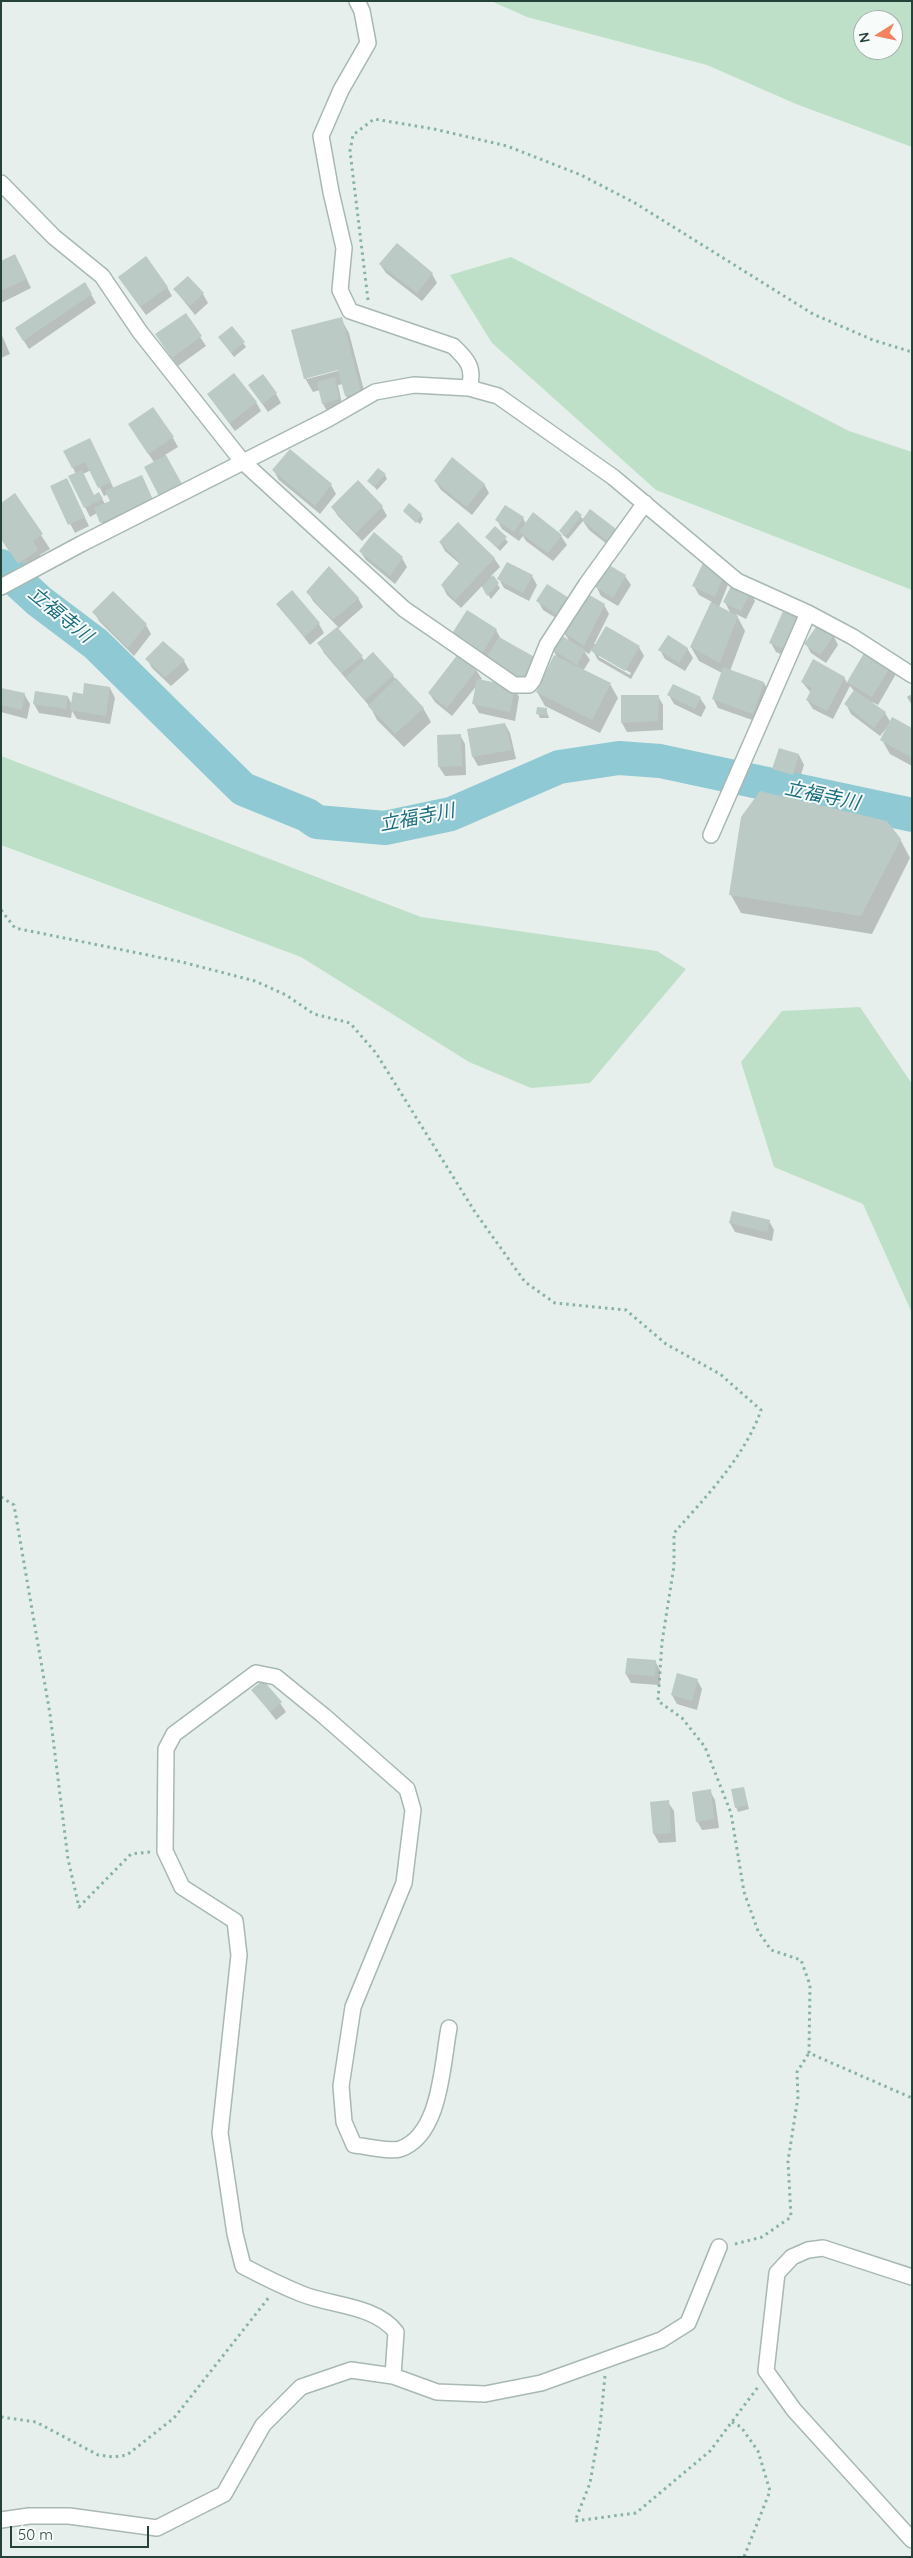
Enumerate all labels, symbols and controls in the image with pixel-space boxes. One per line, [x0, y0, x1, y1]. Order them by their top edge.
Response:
north arrow [853, 10, 903, 60]
text: N [854, 31, 874, 44]
water label: 立福寺川 [23, 582, 97, 648]
water label: 立福寺川 [782, 777, 862, 815]
water label: 立福寺川 [378, 800, 456, 836]
scale bar [12, 2516, 151, 2548]
text: 50 m [18, 2525, 53, 2544]

